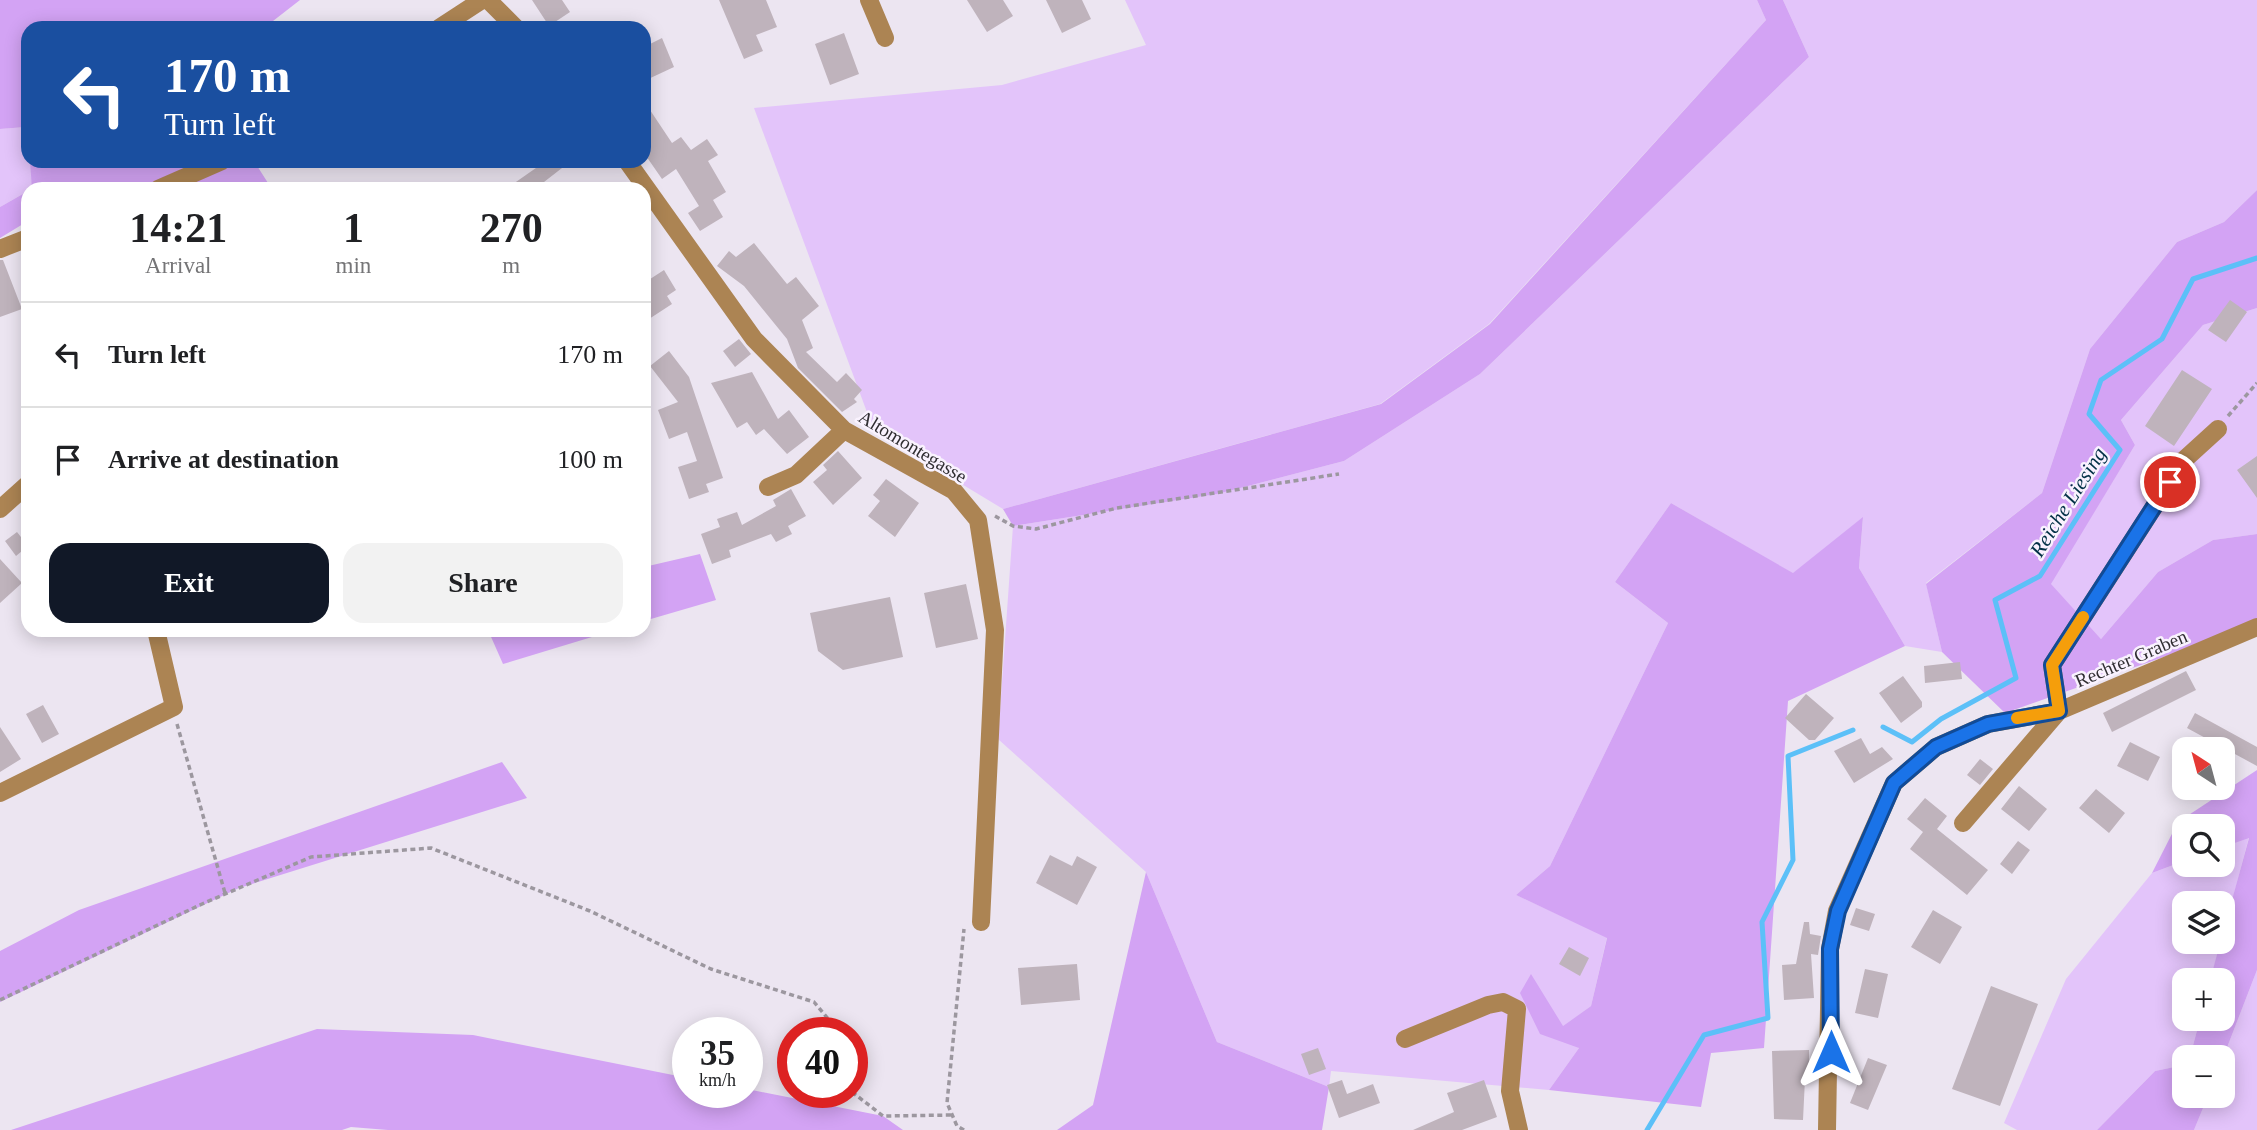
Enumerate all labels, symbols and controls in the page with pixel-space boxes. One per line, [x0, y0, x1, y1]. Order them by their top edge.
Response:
text: 170 m [164, 48, 291, 103]
icon: left [49, 49, 140, 140]
text: Turn left [164, 106, 276, 142]
text: 14:21 [129, 205, 227, 251]
text: 1 [343, 205, 364, 251]
text: 270 [480, 205, 543, 251]
text: Arrival [145, 253, 212, 278]
text: min [336, 253, 371, 278]
text: m [502, 253, 520, 278]
icon: left [49, 336, 87, 374]
text: Turn left [108, 340, 206, 369]
text: 170 m [557, 340, 623, 369]
street label: Altomontegasse [855, 406, 971, 487]
icon: arrive [49, 441, 87, 479]
water label: Reiche Liesing [2024, 443, 2111, 562]
text: Arrive at destination [108, 445, 339, 474]
text: 100 m [557, 445, 623, 474]
pin [2140, 452, 2200, 512]
icon: arrive [2151, 463, 2189, 501]
button: Exit [49, 543, 329, 623]
button: Share [343, 543, 623, 623]
street label: Rechter Graben [2072, 625, 2191, 692]
north arrow [2172, 737, 2235, 800]
map controls [2172, 737, 2235, 1108]
button: search [2172, 814, 2235, 877]
button: layers [2172, 891, 2235, 954]
button: + [2172, 968, 2235, 1031]
position arrow [1794, 1015, 1868, 1089]
speed limit sign: 40 [777, 1017, 868, 1108]
text: 35 [700, 1034, 735, 1073]
button: − [2172, 1045, 2235, 1108]
text: km/h [699, 1070, 736, 1090]

